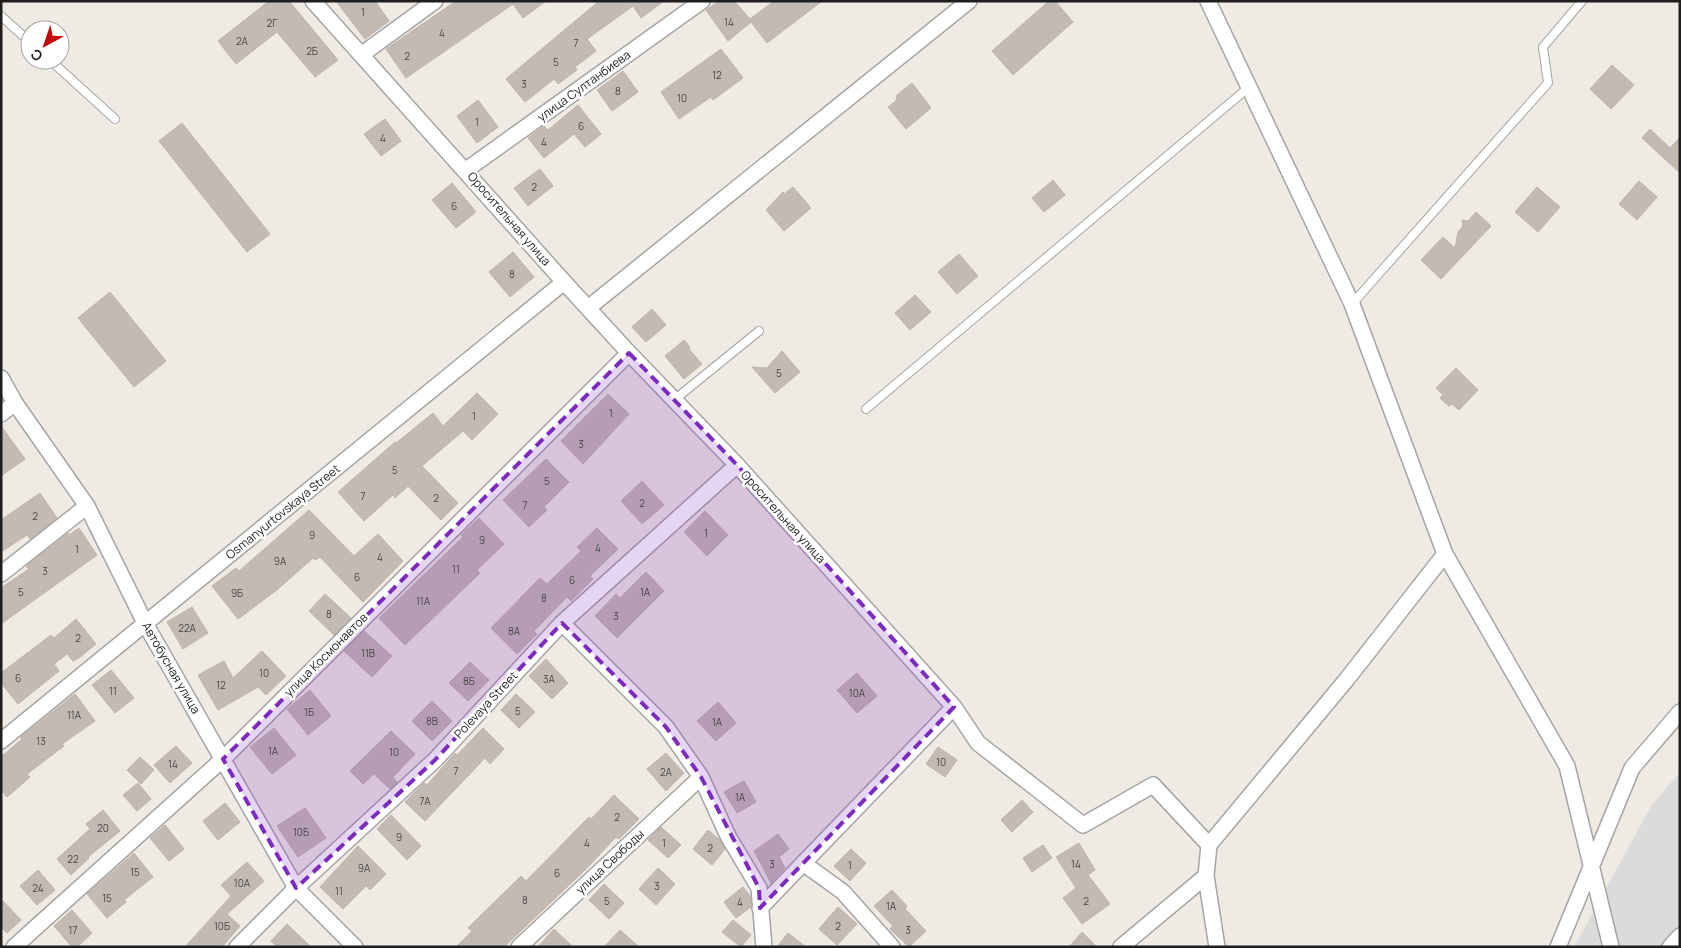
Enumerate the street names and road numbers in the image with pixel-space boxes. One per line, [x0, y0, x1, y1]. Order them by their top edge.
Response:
street label: улица Султанбиева [534, 46, 634, 125]
street label: Оросительная улица [464, 168, 555, 269]
street label: Osmanyurtovskaya Street [222, 460, 344, 563]
street label: Оросительная улица [737, 467, 830, 567]
street label: улица Космонавтов [280, 609, 372, 700]
street label: Автобусная улица [138, 619, 205, 717]
street label: Polevaya Street [450, 667, 521, 742]
street label: улица Свободы [572, 826, 648, 898]

